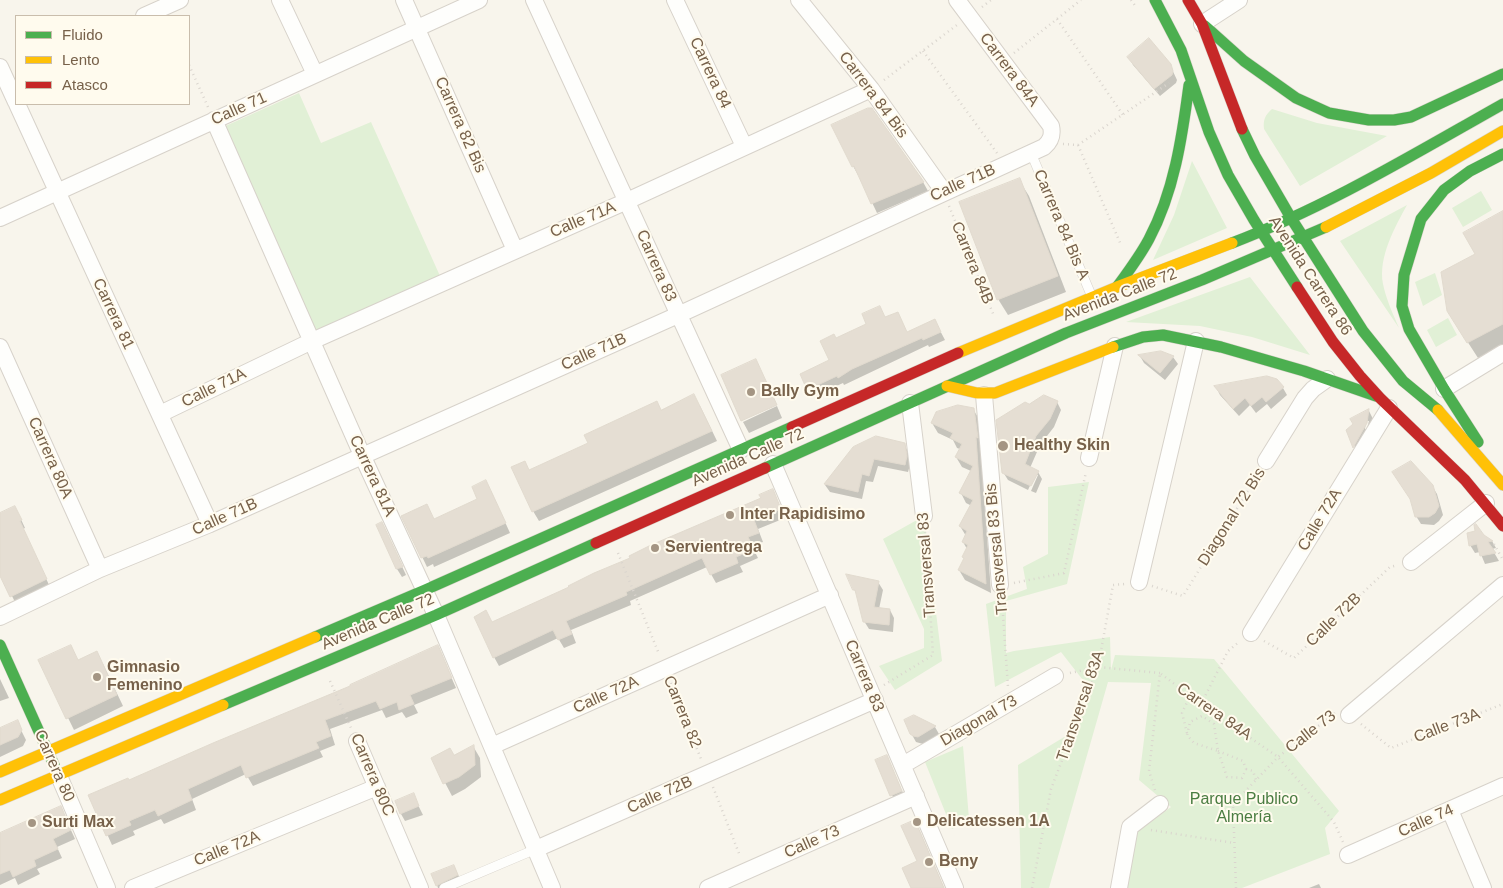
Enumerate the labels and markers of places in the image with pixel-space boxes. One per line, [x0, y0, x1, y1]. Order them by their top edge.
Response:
place label: Bally Gym [761, 382, 839, 402]
marker: Bally Gym [745, 386, 757, 398]
place label: Healthy Skin [1014, 436, 1110, 456]
marker: Healthy Skin [996, 439, 1010, 453]
place label: Inter Rapidisimo [740, 505, 865, 525]
marker: Inter Rapidisimo [724, 509, 736, 521]
place label: Servientrega [665, 538, 762, 558]
marker: Servientrega [649, 542, 661, 554]
place label: Gimnasio Femenino [107, 658, 183, 696]
marker: Gimnasio Femenino [91, 671, 103, 683]
place label: Delicatessen 1A [927, 812, 1050, 832]
place label: Surti Max [42, 813, 114, 833]
marker: Delicatessen 1A [911, 816, 923, 828]
marker: Surti Max [26, 817, 38, 829]
place label: Beny [939, 852, 978, 872]
marker: Beny [923, 856, 935, 868]

